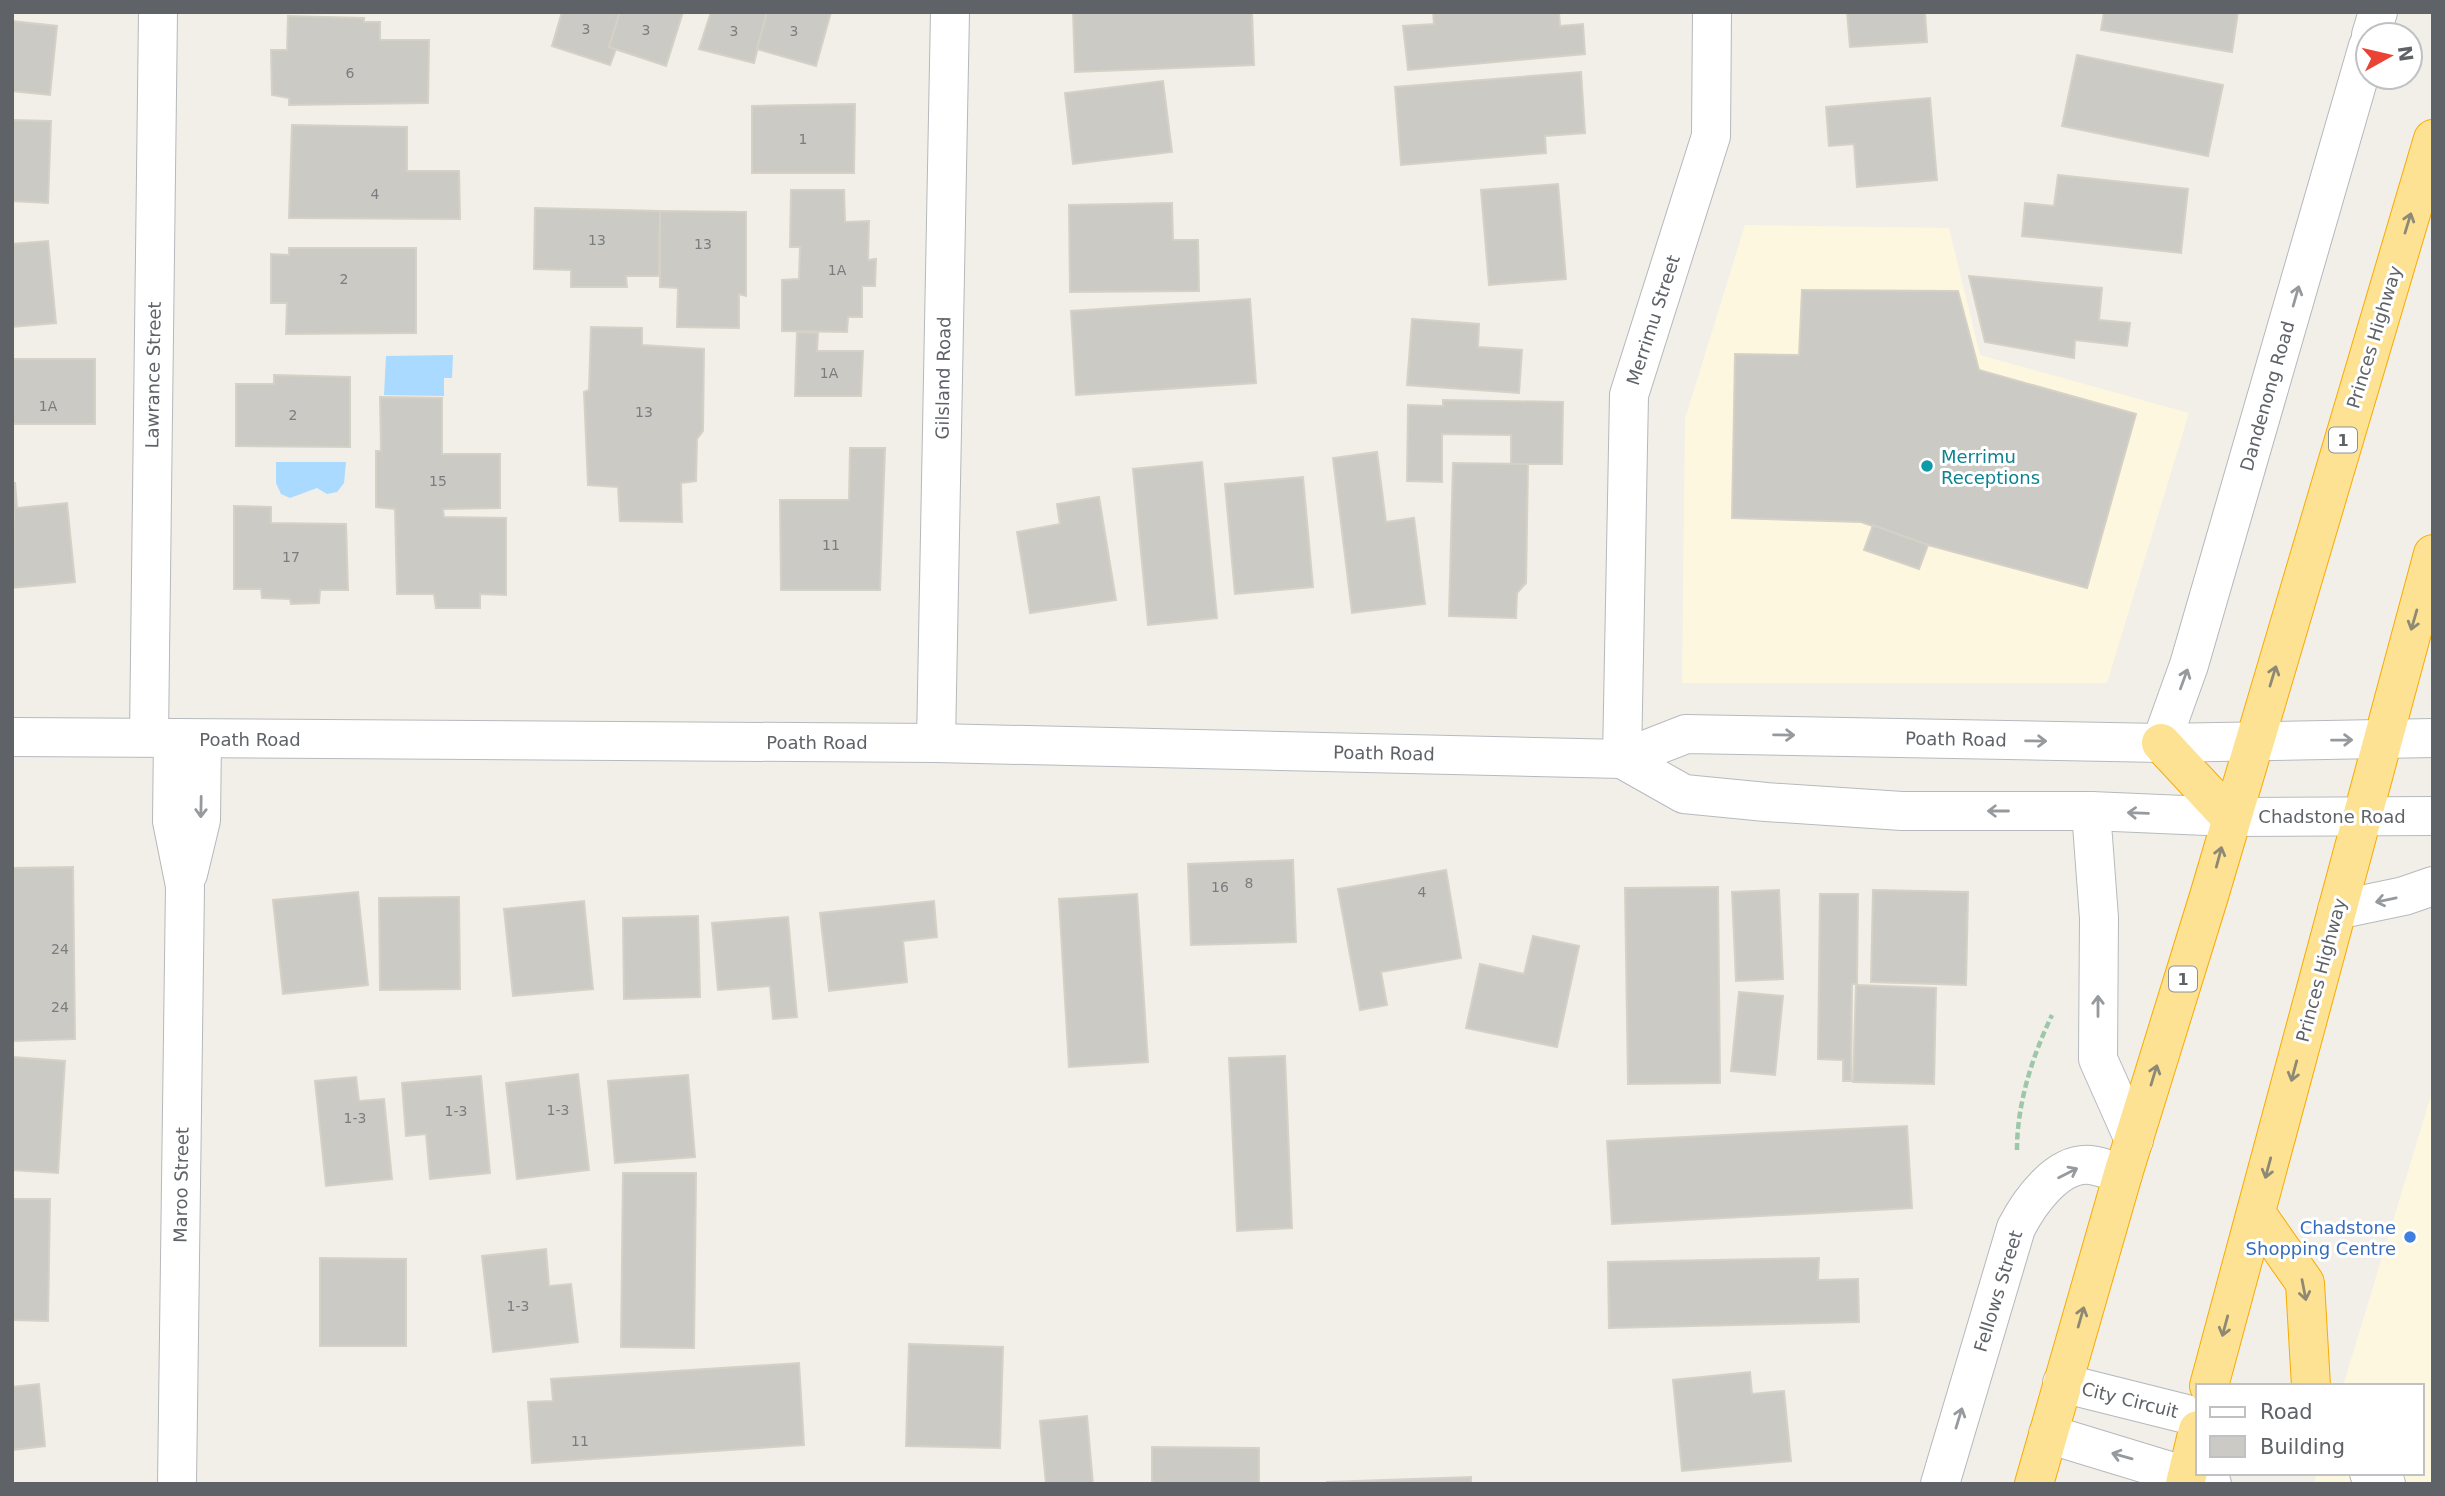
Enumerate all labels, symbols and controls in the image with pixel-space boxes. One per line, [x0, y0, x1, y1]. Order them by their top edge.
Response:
house number: 3 [582, 21, 590, 37]
north arrow [2354, 21, 2424, 91]
house number: 3 [642, 22, 650, 38]
house number: 3 [730, 23, 738, 39]
house number: 3 [790, 23, 798, 39]
text: N [2394, 44, 2418, 63]
house number: 6 [346, 65, 355, 81]
house number: 1 [799, 131, 807, 147]
house number: 4 [371, 186, 380, 202]
one-way arrow [2402, 213, 2415, 235]
house number: 13 [588, 232, 606, 248]
house number: 13 [694, 236, 712, 252]
street label: Merrimu Street [1622, 252, 1684, 388]
house number: 1A [828, 262, 847, 278]
street label: Princes Highway [2342, 263, 2406, 411]
house number: 2 [340, 271, 348, 287]
one-way arrow [2290, 285, 2303, 307]
street label: Lawrance Street [141, 301, 165, 449]
street label: Gilsland Road [931, 316, 955, 440]
street label: Dandenong Road [2236, 319, 2298, 473]
house number: 1A [820, 365, 839, 381]
house number: 1A [39, 398, 58, 414]
house number: 13 [635, 404, 653, 420]
house number: 2 [289, 407, 297, 423]
road number: 1 [2329, 428, 2357, 452]
place label: Merrimu Receptions [1941, 446, 2040, 488]
marker: Merrimu Receptions [1919, 458, 1935, 474]
house number: 15 [429, 473, 447, 489]
house number: 11 [822, 537, 840, 553]
house number: 17 [282, 549, 300, 565]
one-way arrow [2406, 608, 2419, 630]
one-way arrow [2267, 665, 2280, 687]
one-way arrow [2179, 668, 2191, 690]
one-way arrow [1773, 728, 1796, 742]
street label: Poath Road [1905, 728, 2007, 750]
street label: Poath Road [199, 729, 301, 750]
street label: Poath Road [766, 732, 868, 753]
one-way arrow [2331, 733, 2354, 747]
one-way arrow [2025, 734, 2048, 748]
street label: Poath Road [1333, 742, 1435, 764]
one-way arrow [194, 795, 208, 818]
one-way arrow [1987, 804, 2010, 818]
one-way arrow [2126, 806, 2149, 820]
street label: Chadstone Road [2258, 806, 2406, 827]
one-way arrow [2214, 846, 2227, 868]
house number: 8 [1245, 875, 1253, 891]
house number: 16 [1211, 879, 1229, 895]
house number: 4 [1418, 884, 1427, 900]
one-way arrow [2375, 894, 2398, 908]
street label: Princes Highway [2292, 895, 2350, 1044]
house number: 24 [51, 941, 69, 957]
road number: 1 [2169, 967, 2197, 992]
one-way arrow [2091, 995, 2105, 1018]
house number: 24 [51, 999, 69, 1015]
one-way arrow [2287, 1059, 2300, 1082]
one-way arrow [2148, 1064, 2161, 1086]
house number: 1-3 [547, 1102, 569, 1118]
house number: 1-3 [445, 1103, 467, 1119]
house number: 1-3 [344, 1110, 366, 1126]
street label: Maroo Street [169, 1127, 193, 1243]
one-way arrow [2260, 1157, 2273, 1179]
one-way arrow [2057, 1165, 2078, 1179]
place label: Chadstone Shopping Centre [2246, 1217, 2396, 1259]
street label: Fellows Street [1970, 1228, 2026, 1354]
marker: Chadstone Shopping Centre [2402, 1229, 2418, 1245]
one-way arrow [2298, 1279, 2311, 1301]
house number: 1-3 [507, 1298, 529, 1314]
one-way arrow [2076, 1306, 2089, 1328]
one-way arrow [2217, 1315, 2230, 1337]
street label: City Circuit [2079, 1378, 2181, 1422]
legend [2196, 1384, 2424, 1475]
text: Road [2260, 1400, 2313, 1424]
one-way arrow [1954, 1408, 1967, 1430]
house number: 11 [571, 1433, 589, 1449]
text: Building [2260, 1435, 2345, 1459]
one-way arrow [2111, 1449, 2134, 1462]

